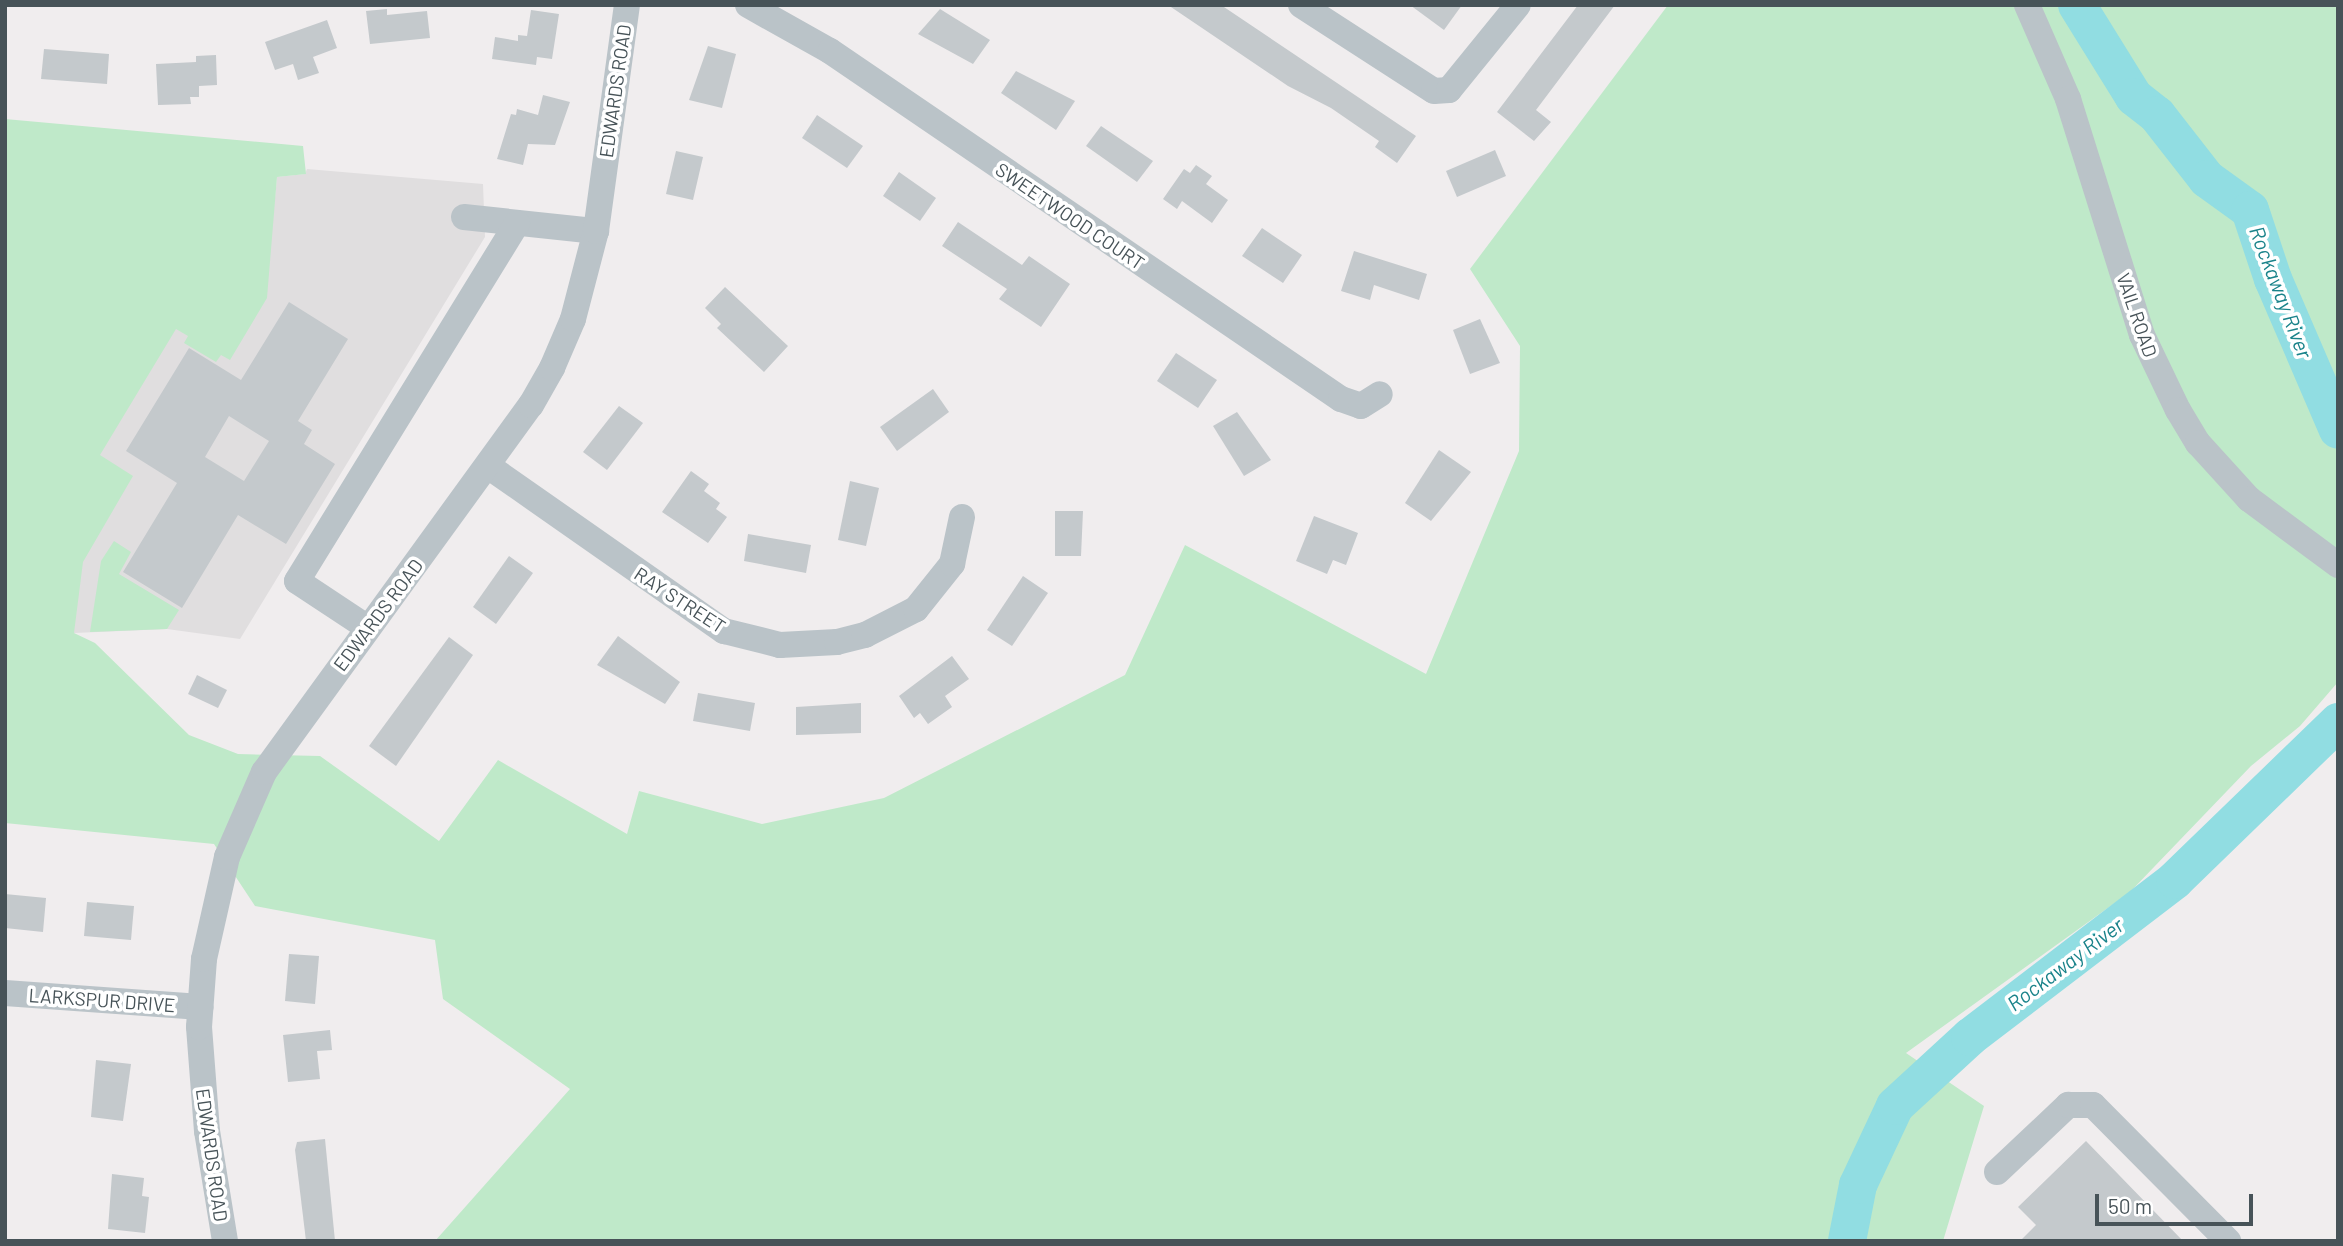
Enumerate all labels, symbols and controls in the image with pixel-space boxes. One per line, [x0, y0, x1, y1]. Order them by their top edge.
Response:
street label: EDWARDS ROAD [594, 23, 636, 159]
street label: SWEETWOOD COURT [991, 158, 1149, 274]
water label: Rockaway River [2244, 223, 2318, 361]
street label: VAIL ROAD [2112, 270, 2162, 360]
street label: EDWARDS ROAD [328, 555, 428, 675]
street label: RAY STREET [630, 562, 730, 638]
water label: Rockaway River [2002, 912, 2128, 1016]
street label: LARKSPUR DRIVE [28, 984, 176, 1016]
street label: EDWARDS ROAD [191, 1087, 233, 1223]
scale bar [2098, 1180, 2256, 1224]
text: 50 m [2108, 1193, 2152, 1218]

